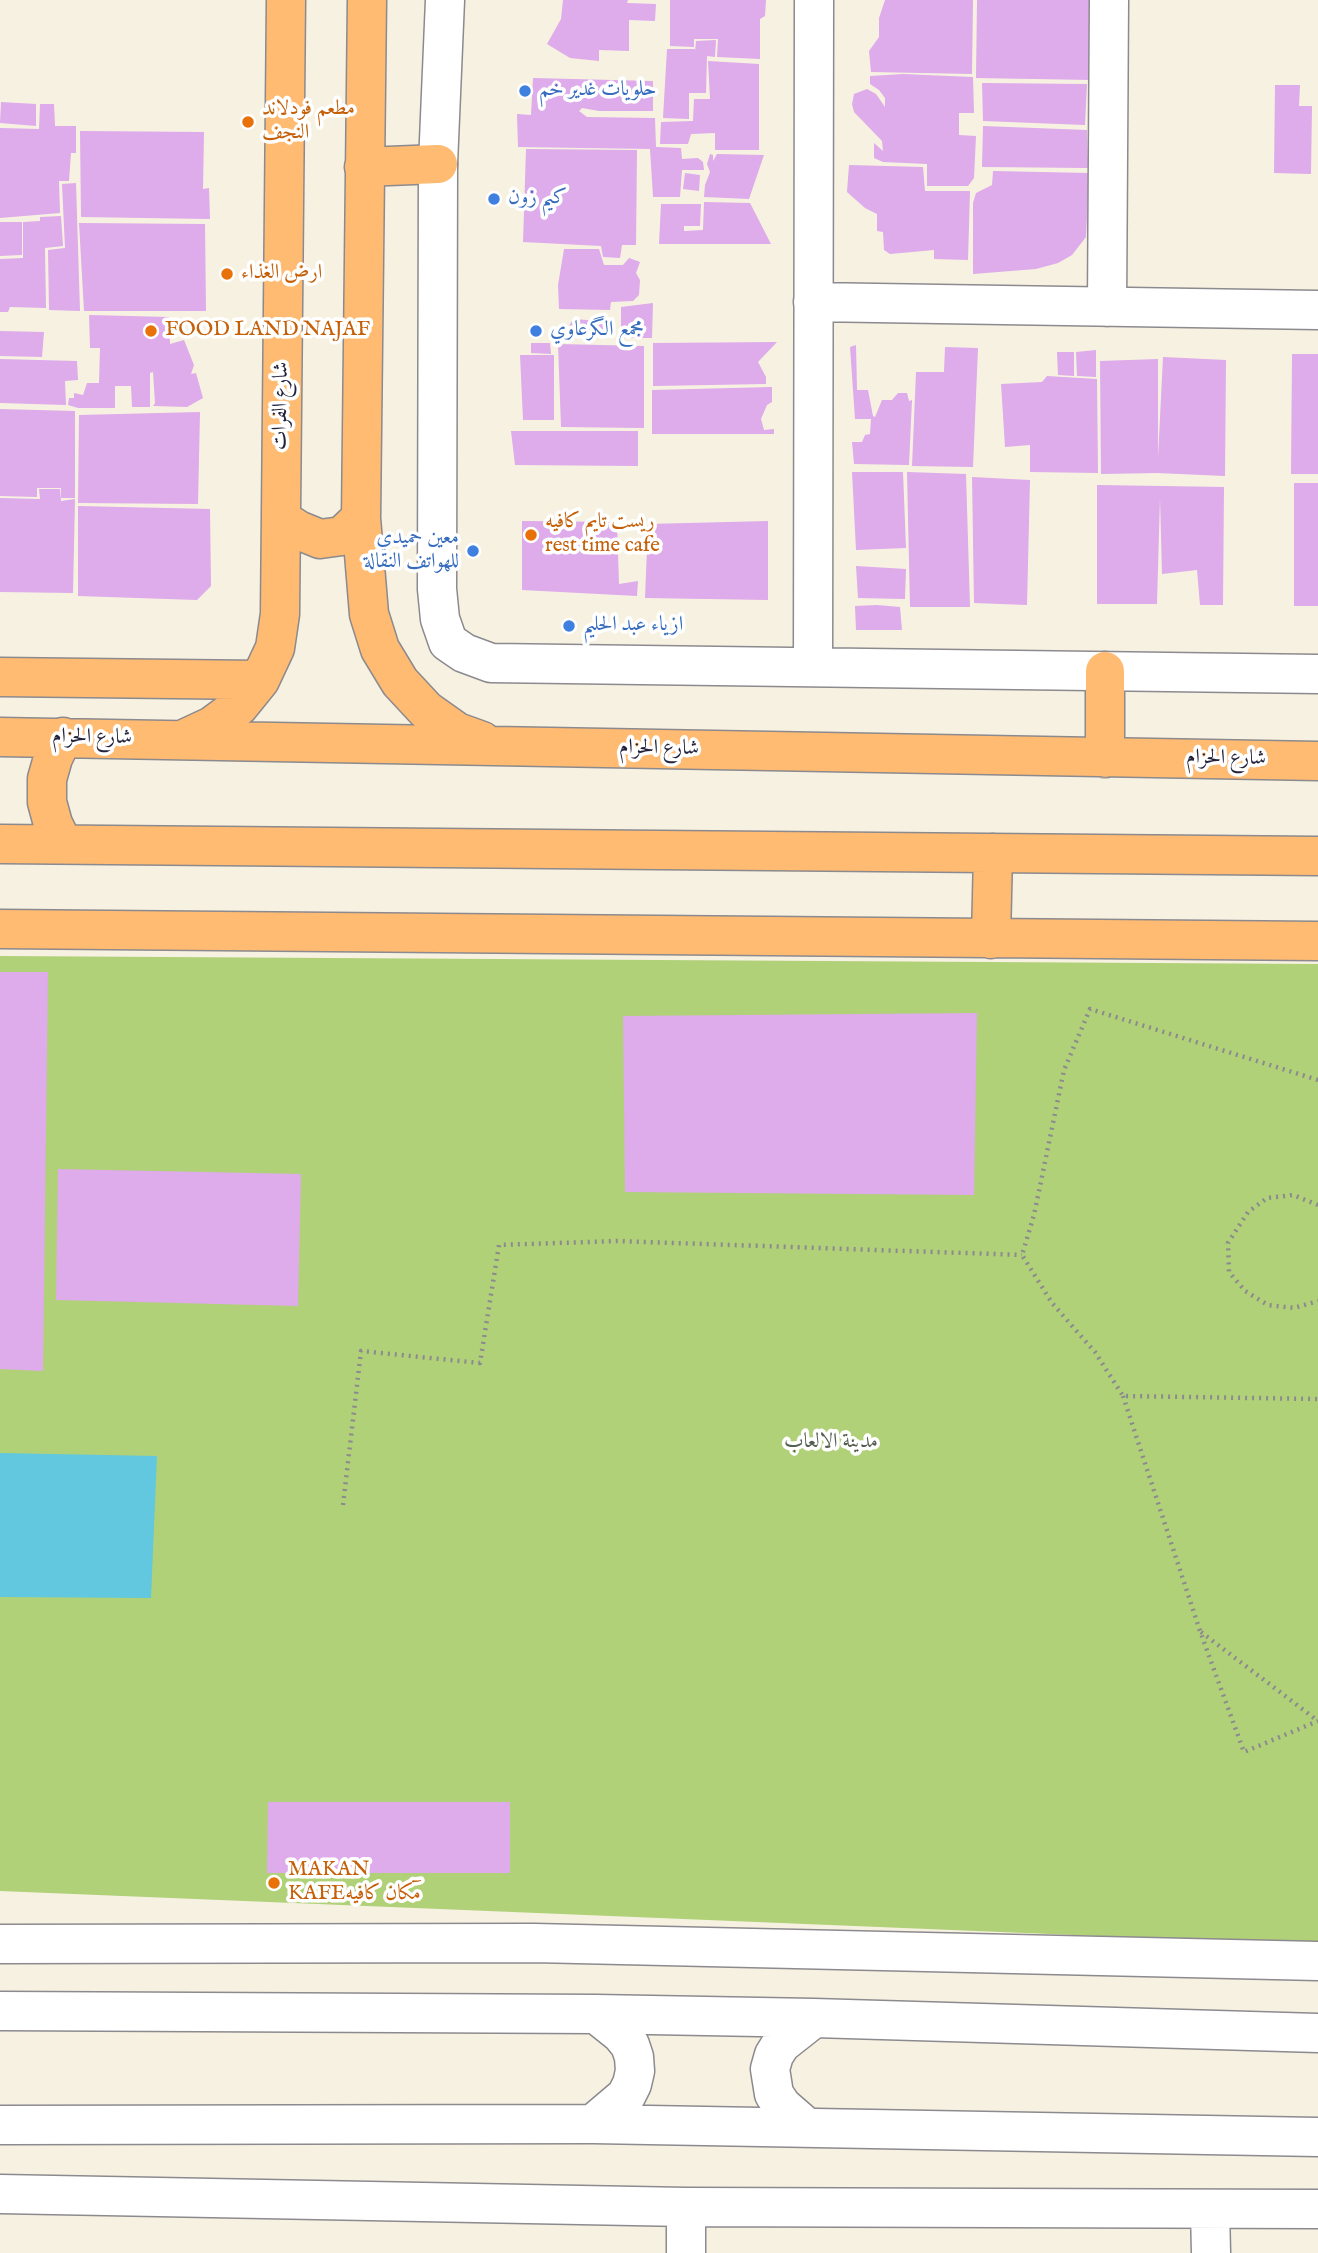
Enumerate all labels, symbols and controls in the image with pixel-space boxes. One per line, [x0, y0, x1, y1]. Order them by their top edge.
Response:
place label: حلويات غدير خم [539, 78, 657, 104]
marker: حلويات غدير خم [517, 83, 533, 99]
place label: مطعم فودلاند النجف [262, 97, 355, 147]
marker: مطعم فودلاند النجف [240, 114, 256, 130]
place label: كيم زون [508, 186, 567, 212]
marker: كيم زون [486, 191, 502, 207]
place label: ارض الغذاء [241, 261, 322, 287]
marker: ارض الغذاء [219, 266, 235, 282]
place label: FOOD LAND NAJAF [165, 318, 370, 344]
place label: مجمع الگرعاوي [550, 318, 644, 344]
marker: FOOD LAND NAJAF [143, 323, 159, 339]
marker: مجمع الگرعاوي [528, 323, 544, 339]
street label: شارع الفرات [269, 362, 295, 450]
place label: ريست تايم كافيه rest time cafe [545, 510, 660, 560]
place label: معين حميدي للهواتف النقالة [364, 526, 459, 576]
marker: ريست تايم كافيه rest time cafe [523, 527, 539, 543]
marker: معين حميدي للهواتف النقالة [465, 543, 481, 559]
place label: ازياء عبد الحليم [583, 613, 683, 639]
marker: ازياء عبد الحليم [561, 618, 577, 634]
street label: شارع الحزام [52, 725, 132, 751]
street label: شارع الحزام [619, 736, 699, 762]
street label: شارع الحزام [1186, 746, 1266, 772]
park label: مدينة الالعاب [784, 1430, 878, 1456]
place label: MAKAN KAFEمٓكان كافيه [288, 1858, 421, 1908]
marker: MAKAN KAFEمٓكان كافيه [266, 1875, 282, 1891]

